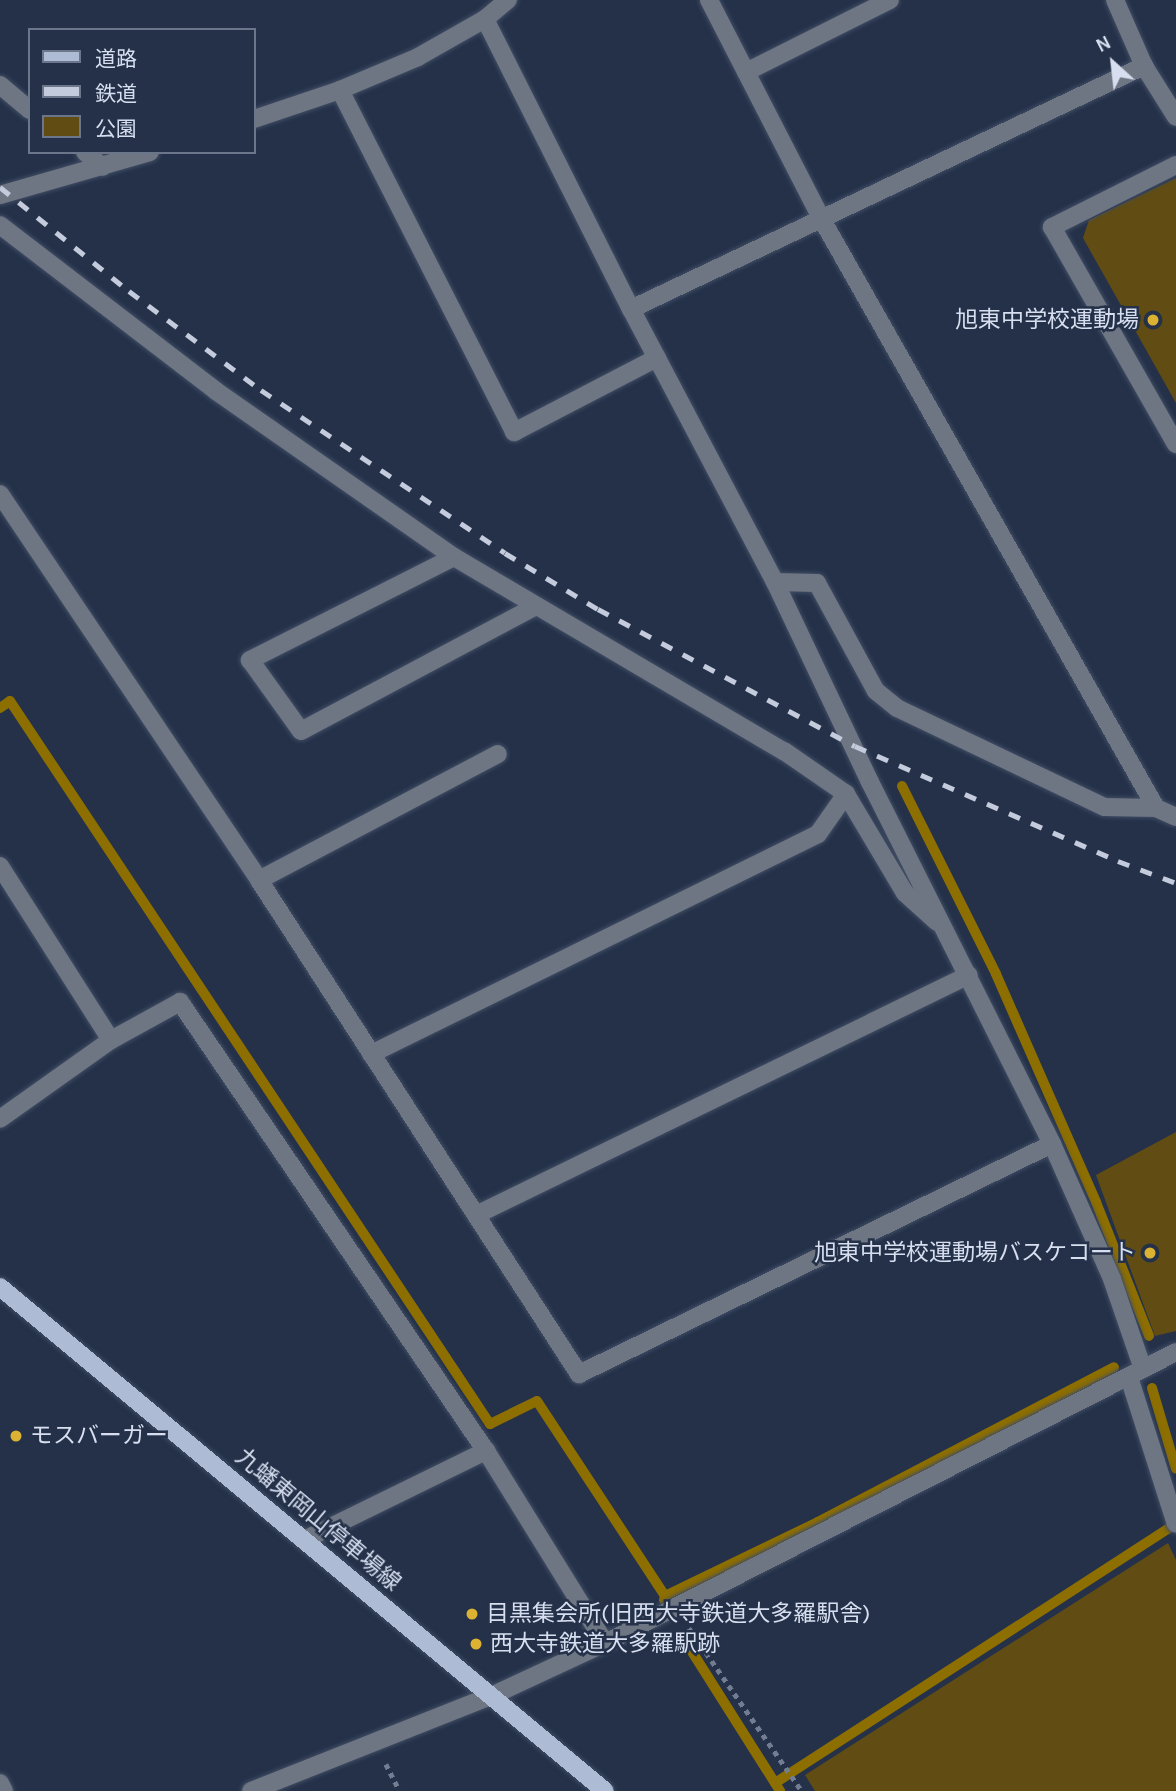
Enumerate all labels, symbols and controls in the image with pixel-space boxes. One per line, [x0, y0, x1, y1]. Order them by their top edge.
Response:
legend [28, 28, 256, 154]
north arrow [1078, 28, 1148, 98]
text: N [1092, 31, 1115, 57]
text: 道路 [95, 47, 137, 71]
text: 鉄道 [95, 82, 137, 106]
text: 公園 [95, 117, 137, 141]
place label: 旭東中学校運動場 [955, 306, 1139, 334]
marker: 旭東中学校運動場 [1145, 312, 1161, 328]
place label: 旭東中学校運動場バスケコート [814, 1239, 1136, 1267]
marker: 旭東中学校運動場バスケコート [1142, 1245, 1158, 1261]
place label: モスバーガー [30, 1422, 168, 1450]
marker: モスバーガー [8, 1428, 24, 1444]
street label: 九蟠東岡山停車場線 [230, 1443, 406, 1597]
place label: 目黒集会所(旧西大寺鉄道大多羅駅舎) [486, 1600, 870, 1628]
marker: 目黒集会所(旧西大寺鉄道大多羅駅舎) [464, 1606, 480, 1622]
place label: 西大寺鉄道大多羅駅跡 [490, 1630, 720, 1658]
marker: 西大寺鉄道大多羅駅跡 [468, 1636, 484, 1652]

